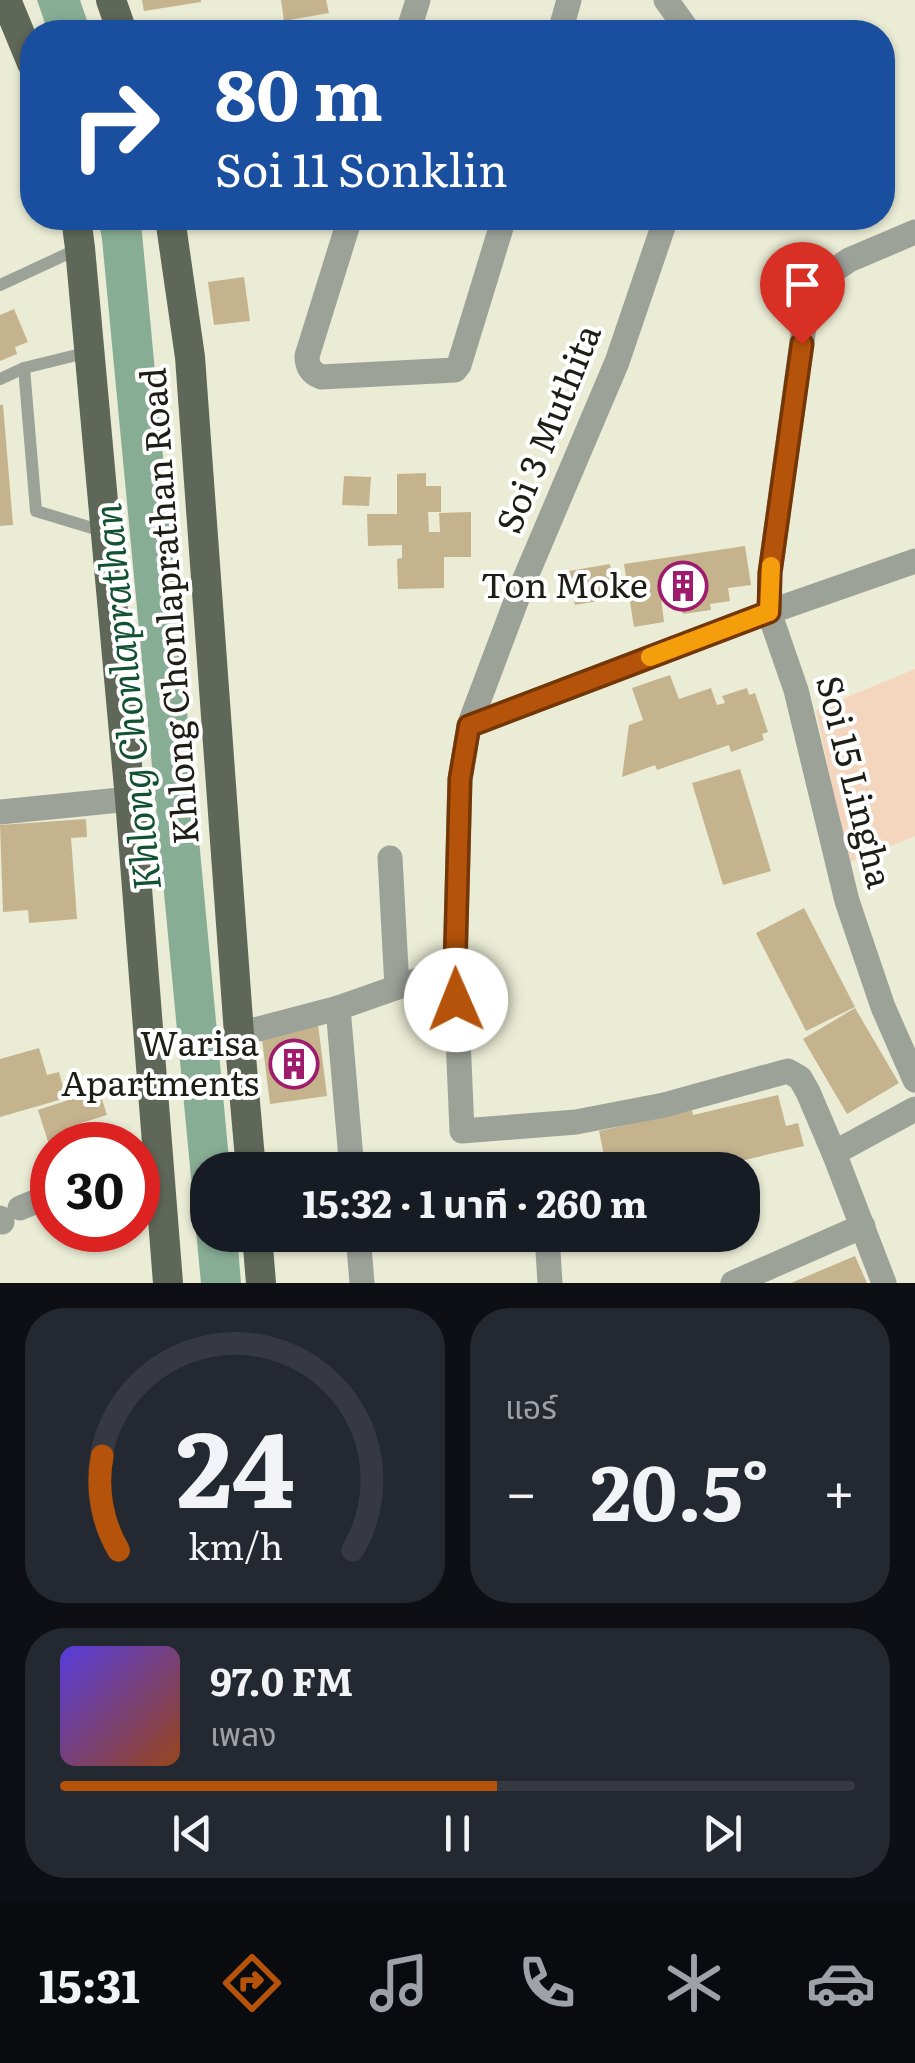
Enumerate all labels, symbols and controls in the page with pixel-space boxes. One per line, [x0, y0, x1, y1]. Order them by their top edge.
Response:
text: 80 m [215, 39, 383, 143]
icon: right [50, 60, 180, 190]
text: Soi 11 Sonklin [215, 134, 508, 201]
pin [760, 242, 845, 345]
icon: arrive [775, 257, 830, 312]
street label: Soi 3 Muthita [481, 315, 612, 540]
street label: Khlong Chonlaprathan Road [124, 366, 210, 846]
water label: Khlong Chonlaprathan [76, 501, 173, 894]
place label: Ton Moke [481, 557, 648, 609]
building icon: Ton Moke [657, 560, 709, 612]
street label: Soi 15 Lingha [805, 669, 908, 893]
position arrow [404, 948, 508, 1052]
place label: Warisa Apartments [61, 1015, 259, 1107]
building icon: Warisa Apartments [268, 1038, 320, 1090]
speed limit sign: 30 [30, 1122, 160, 1252]
text: 15:32 · 1 นาที · 260 m [302, 1173, 648, 1230]
text: แอร์ [505, 1381, 557, 1429]
text: 24 [176, 1385, 294, 1540]
text: 20.5° [591, 1433, 769, 1544]
text: − [505, 1448, 537, 1530]
text: + [823, 1448, 855, 1530]
text: km/h [187, 1518, 283, 1571]
text: 97.0 FM [210, 1651, 353, 1708]
text: เพลง [210, 1708, 277, 1756]
icon: previous [165, 1806, 220, 1861]
icon: pause [430, 1806, 485, 1861]
icon: next [695, 1806, 750, 1861]
icon: directions [217, 1948, 287, 2018]
icon: music [364, 1948, 434, 2018]
icon: phone [512, 1948, 582, 2018]
icon: climate [659, 1948, 729, 2018]
icon: car [806, 1948, 876, 2018]
text: 15:31 [39, 1950, 140, 2017]

